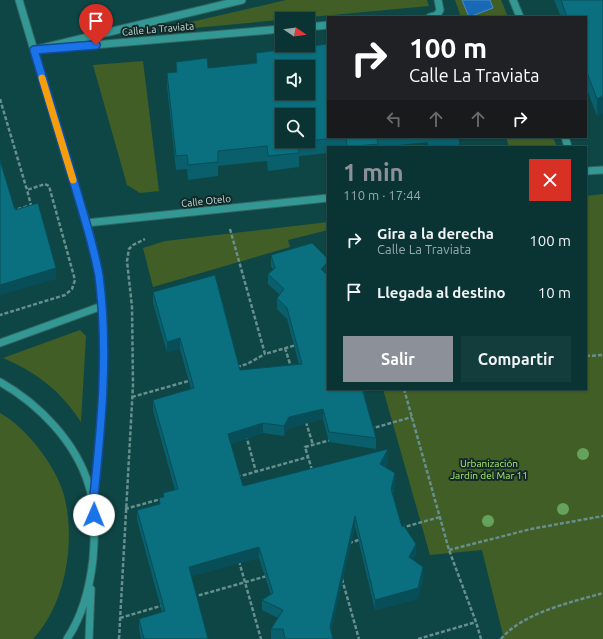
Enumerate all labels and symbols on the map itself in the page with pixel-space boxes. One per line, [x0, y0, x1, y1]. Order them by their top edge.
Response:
pin [79, 4, 113, 45]
north arrow [275, 12, 315, 52]
street label: Calle La Traviata [121, 20, 195, 38]
street label: Calle Otelo [181, 193, 232, 209]
park label: Urbanización Jardin del Mar 11 [450, 458, 528, 481]
position arrow [73, 494, 115, 536]

